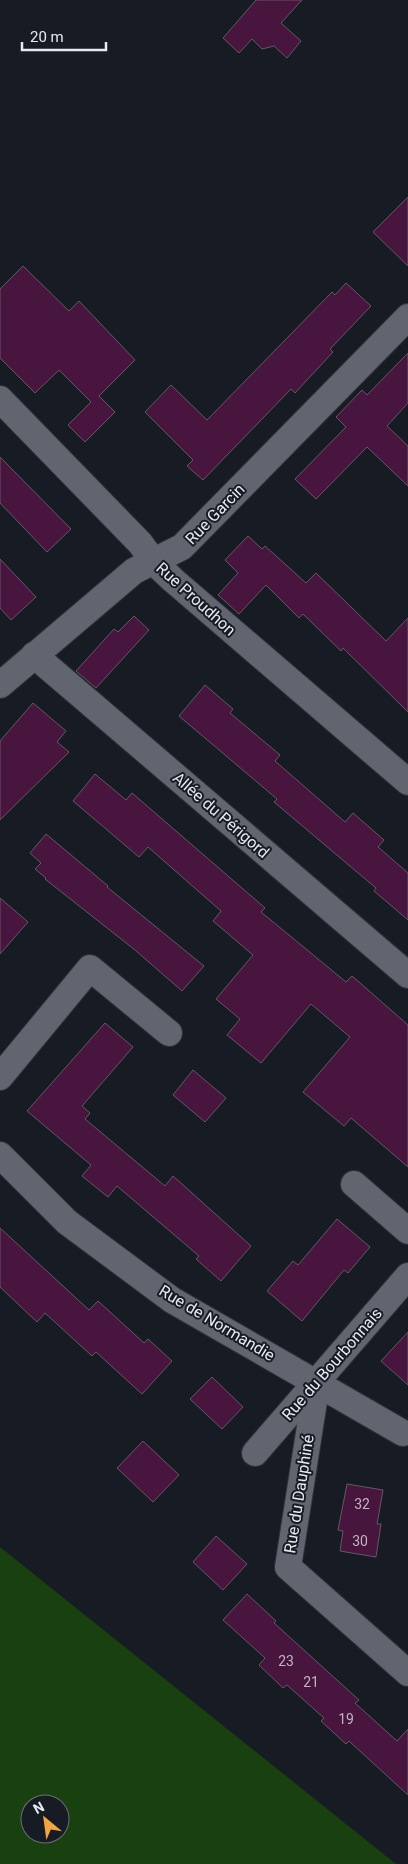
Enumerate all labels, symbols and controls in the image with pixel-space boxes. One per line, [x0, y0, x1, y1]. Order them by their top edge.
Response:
scale bar [22, 20, 106, 52]
text: 20 m [30, 28, 64, 46]
street label: Rue Garcin [181, 480, 249, 548]
street label: Rue Proudhon [152, 558, 240, 640]
street label: Allée du Périgord [169, 768, 273, 862]
street label: Rue de Normandie [156, 1281, 278, 1365]
street label: Rue du Bourbonnais [278, 1304, 386, 1424]
street label: Rue du Dauphiné [280, 1433, 318, 1555]
house number: 32 [354, 1496, 370, 1512]
house number: 30 [352, 1533, 368, 1549]
house number: 23 [278, 1653, 294, 1669]
house number: 21 [303, 1674, 319, 1690]
house number: 19 [338, 1711, 354, 1727]
north arrow [20, 1794, 70, 1844]
text: N [30, 1798, 47, 1817]

